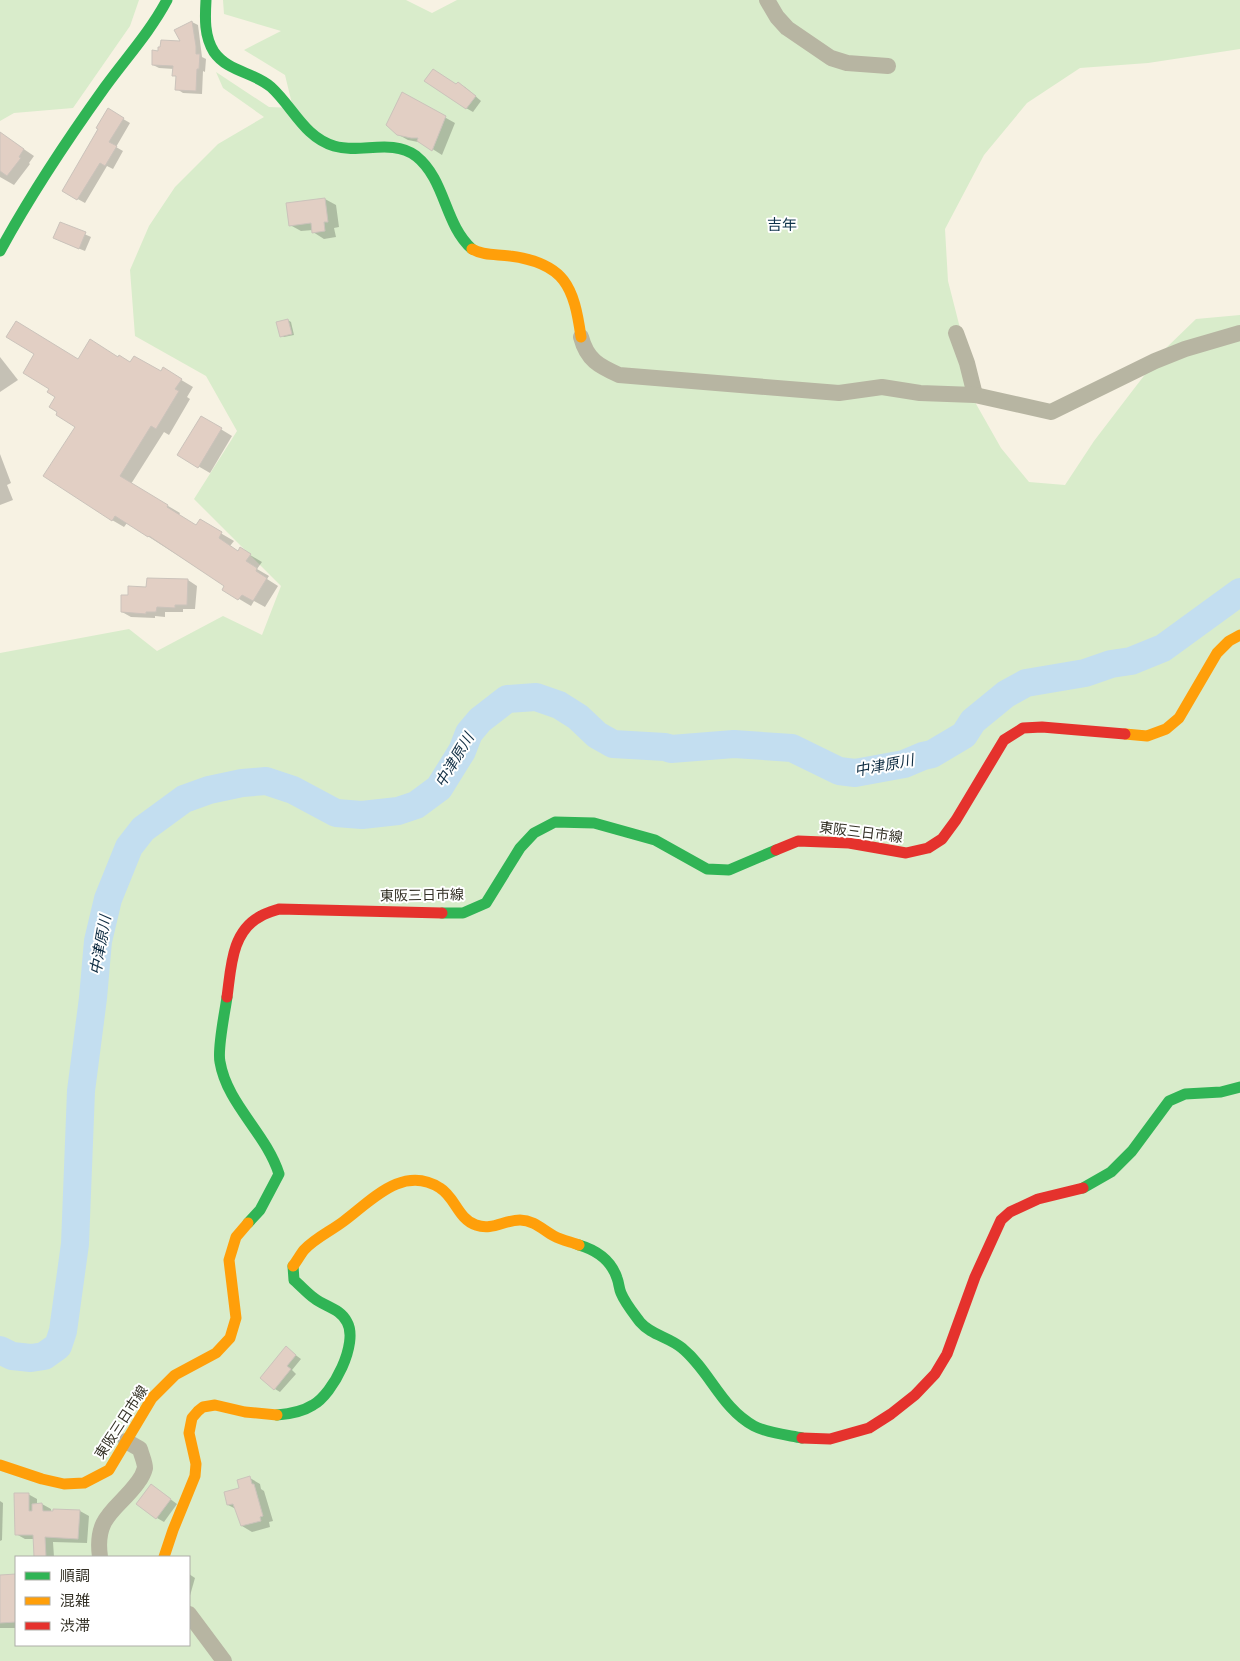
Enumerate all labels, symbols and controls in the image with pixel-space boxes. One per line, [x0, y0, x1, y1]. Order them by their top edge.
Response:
district label: 吉年 [767, 215, 797, 234]
water label: 中津原川 [430, 728, 479, 791]
water label: 中津原川 [853, 750, 917, 780]
street label: 東阪三日市線 [818, 818, 904, 846]
street label: 東阪三日市線 [380, 885, 464, 905]
water label: 中津原川 [85, 912, 115, 976]
street label: 東阪三日市線 [91, 1382, 151, 1462]
legend [15, 1556, 190, 1646]
text: 順調 [60, 1566, 90, 1585]
text: 混雑 [60, 1591, 90, 1610]
text: 渋滞 [60, 1616, 90, 1635]

